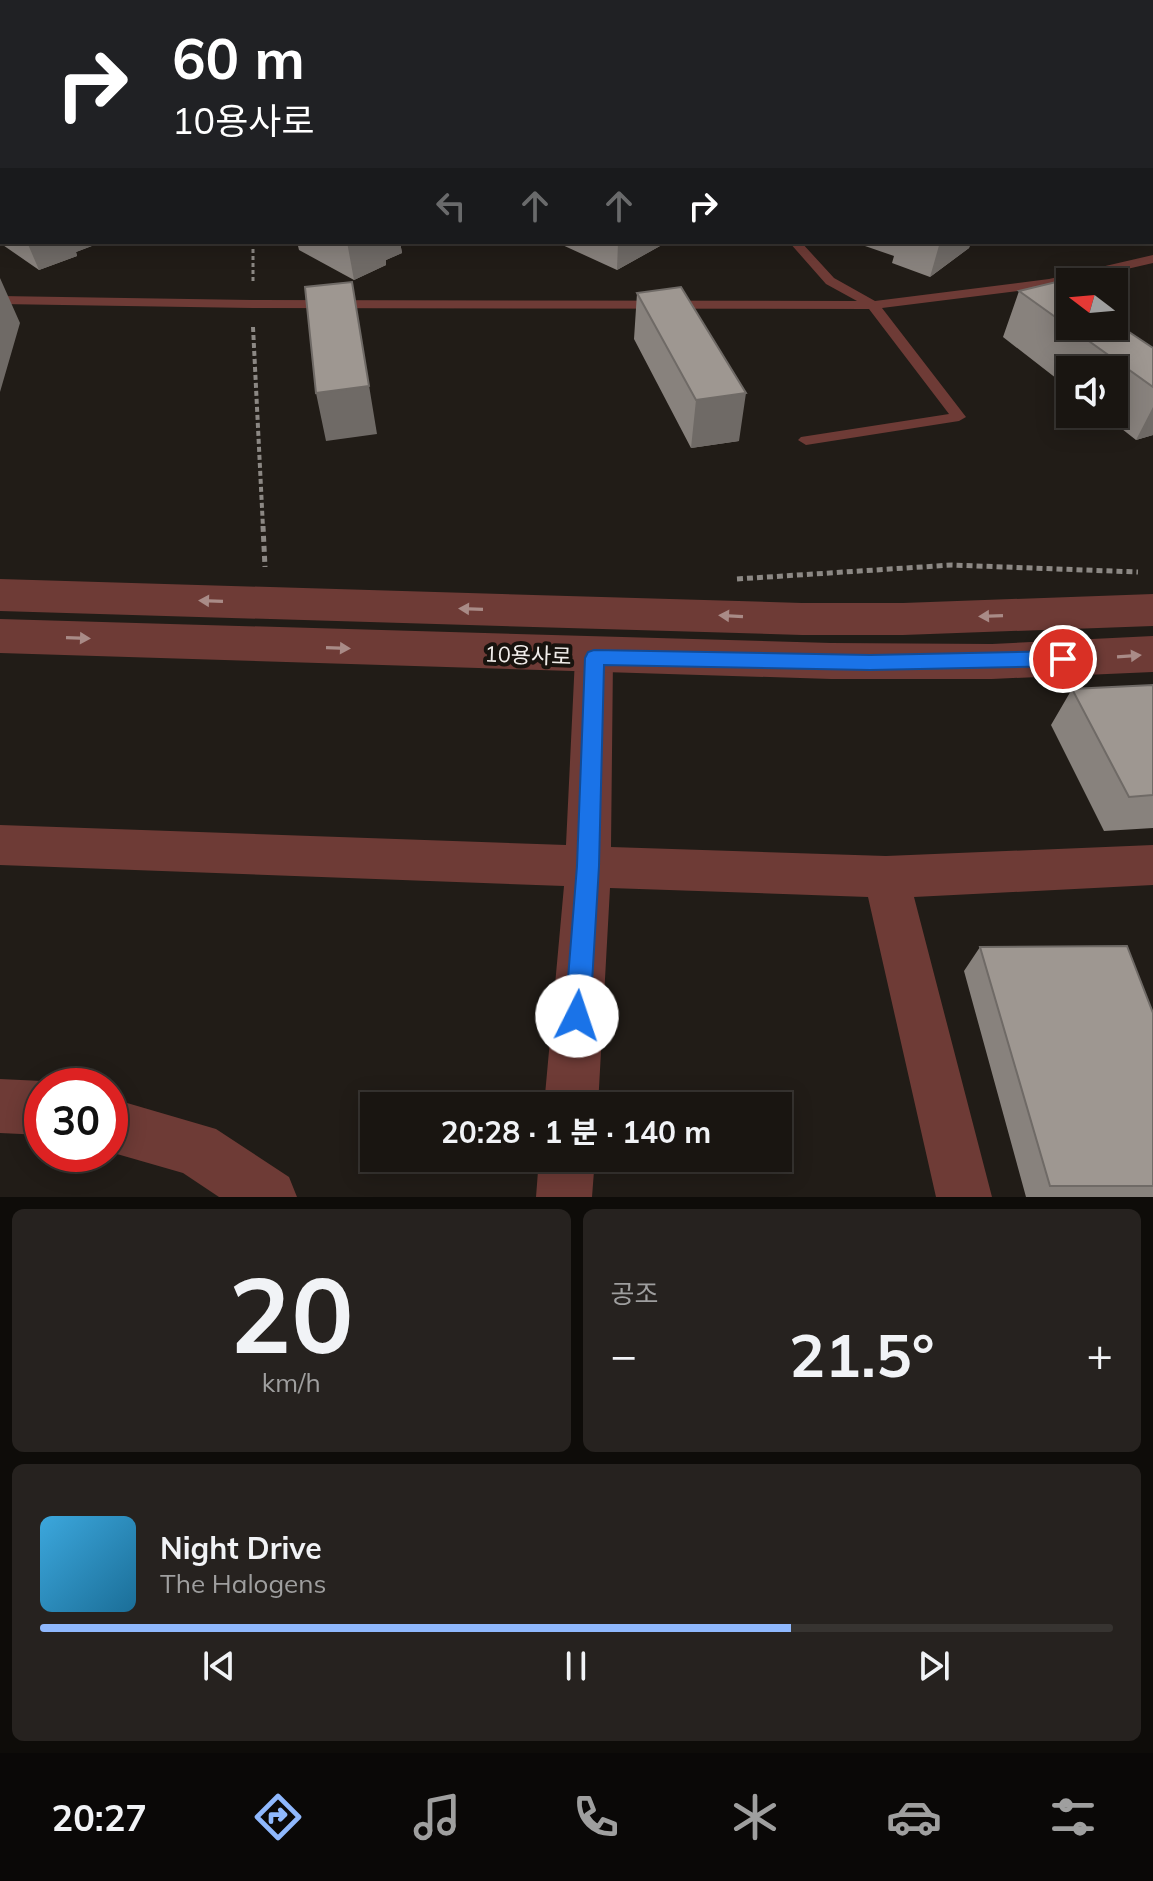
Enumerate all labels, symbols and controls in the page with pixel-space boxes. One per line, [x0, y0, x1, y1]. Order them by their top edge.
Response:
text: 60 m [172, 23, 305, 93]
icon: right [40, 32, 144, 136]
text: 10용사로 [172, 98, 315, 143]
icon: left [429, 184, 473, 228]
icon: ahead [513, 184, 557, 228]
icon: ahead [597, 184, 641, 228]
icon: right [681, 184, 725, 228]
north arrow [1056, 268, 1128, 340]
map controls [1056, 268, 1128, 428]
button: sound [1056, 356, 1128, 428]
one-way arrow [198, 595, 223, 608]
one-way arrow [458, 602, 483, 615]
one-way arrow [718, 610, 743, 623]
one-way arrow [978, 610, 1003, 623]
pin [1029, 625, 1097, 693]
one-way arrow [66, 632, 91, 645]
icon: arrive [1041, 637, 1085, 681]
street label: 10용사로 [484, 639, 572, 671]
one-way arrow [326, 642, 351, 655]
one-way arrow [1117, 649, 1142, 662]
position arrow [535, 974, 619, 1058]
speed limit sign: 30 [24, 1068, 128, 1172]
text: 20:28 · 1 분 · 140 m [441, 1113, 711, 1151]
text: 20 [229, 1248, 354, 1379]
text: 공조 [611, 1277, 658, 1310]
text: 21.5° [789, 1317, 935, 1392]
text: − [611, 1327, 637, 1382]
text: + [1087, 1327, 1113, 1382]
text: km/h [262, 1366, 321, 1399]
text: Night Drive [160, 1529, 322, 1567]
text: The Halogens [160, 1567, 326, 1600]
icon: previous [197, 1644, 241, 1688]
icon: pause [554, 1644, 598, 1688]
icon: next [912, 1644, 956, 1688]
icon: directions [250, 1789, 306, 1845]
icon: music [409, 1789, 465, 1845]
icon: phone [568, 1789, 624, 1845]
icon: climate [727, 1789, 783, 1845]
icon: car [886, 1789, 942, 1845]
icon: filters [1045, 1789, 1101, 1845]
text: 20:27 [52, 1795, 147, 1840]

